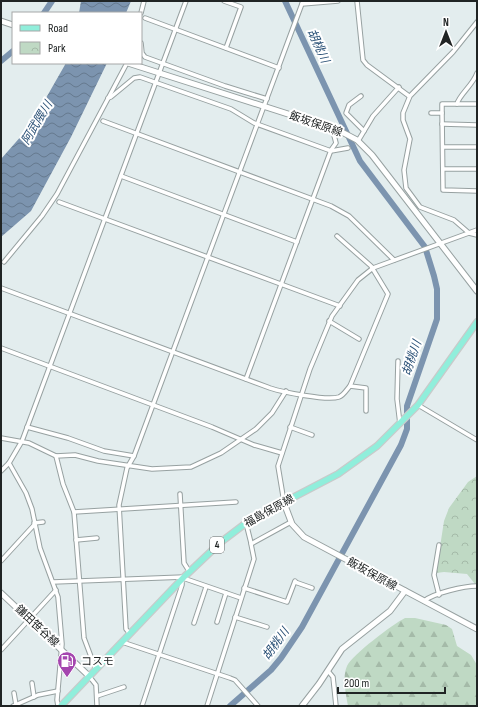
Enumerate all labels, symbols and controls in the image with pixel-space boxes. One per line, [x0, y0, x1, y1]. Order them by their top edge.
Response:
legend [12, 12, 142, 64]
north arrow [426, 12, 466, 52]
text: N [443, 16, 449, 29]
text: Road [48, 21, 68, 36]
water label: 胡桃川 [304, 27, 333, 67]
text: Park [48, 41, 66, 56]
water label: 阿武隈川 [18, 97, 57, 147]
street label: 飯坂保原線 [288, 109, 344, 139]
water label: 胡桃川 [399, 337, 426, 377]
street label: 福島保原線 [242, 492, 296, 530]
road number: 4 [210, 537, 224, 553]
street label: 飯坂保原線 [345, 555, 399, 593]
street label: 鎌田笹谷線 [12, 602, 62, 650]
water label: 胡桃川 [259, 623, 294, 663]
fuel station icon: コスモ [56, 650, 78, 678]
place label: コスモ [81, 655, 114, 668]
scale bar [338, 669, 445, 695]
text: 200 m [344, 676, 370, 691]

